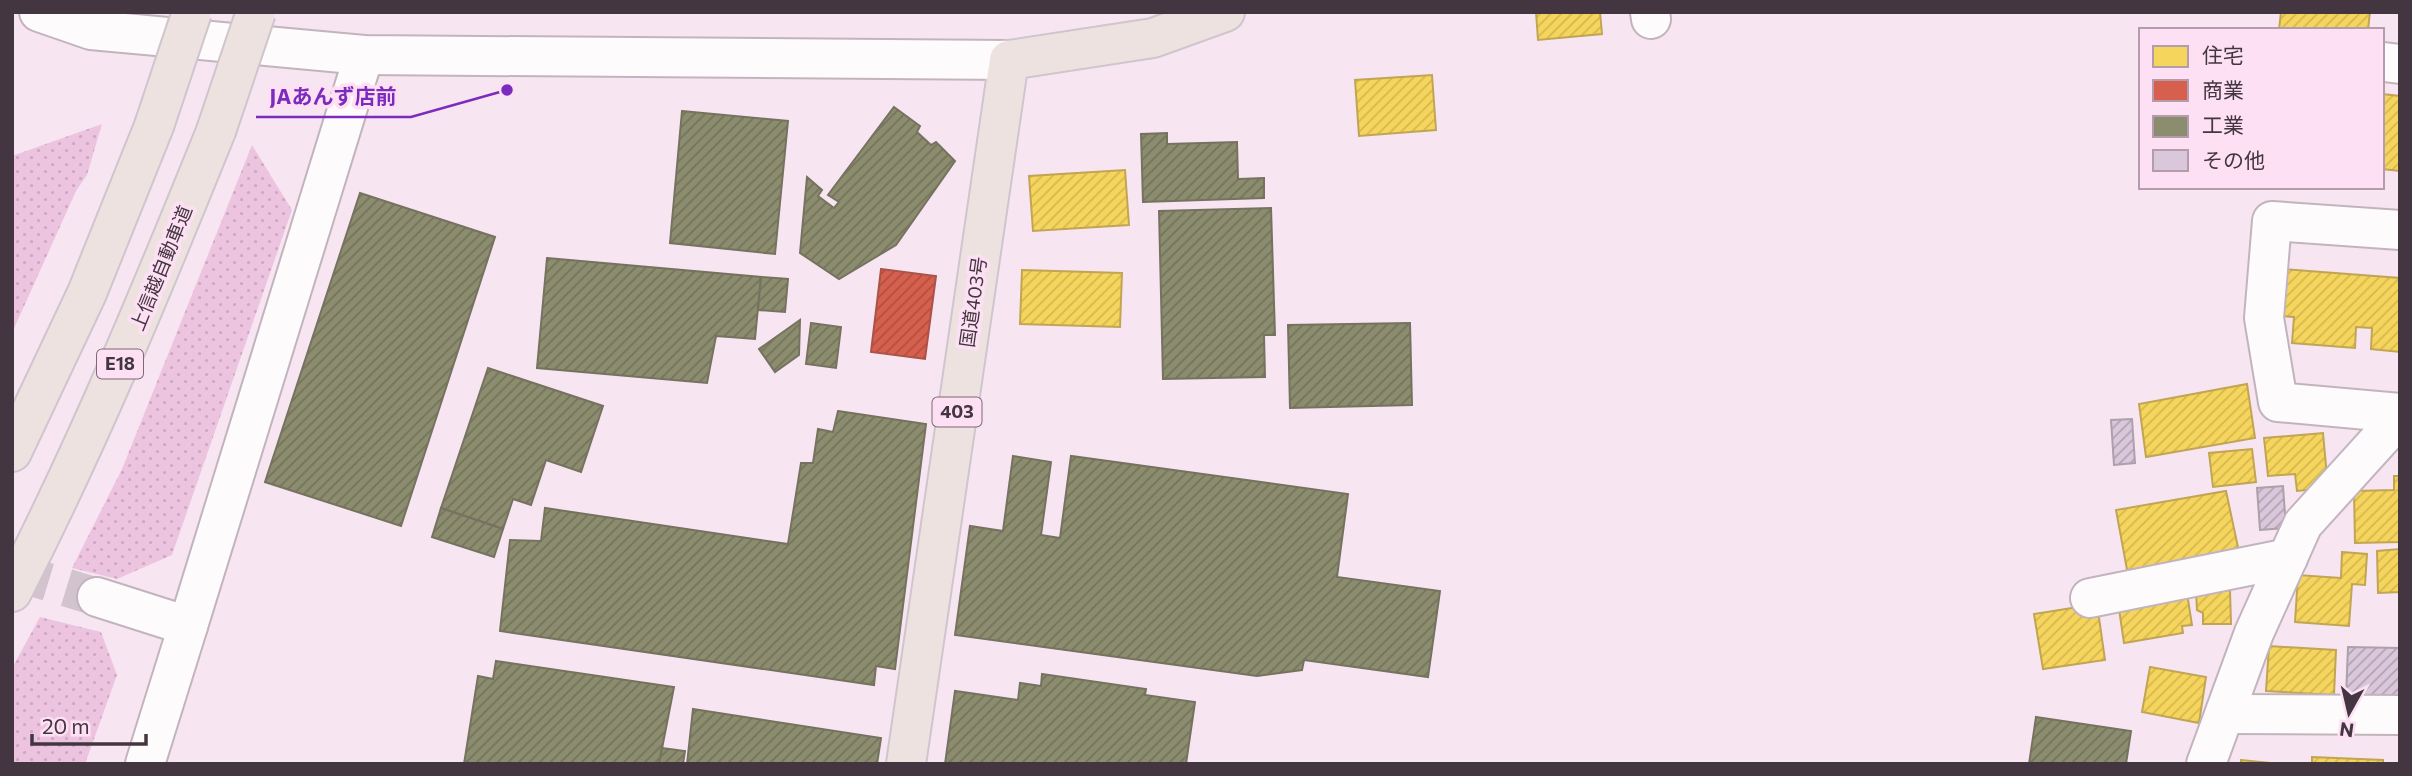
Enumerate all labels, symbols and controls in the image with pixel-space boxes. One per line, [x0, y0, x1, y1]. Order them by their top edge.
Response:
legend [2139, 28, 2384, 189]
text: 住宅 [2202, 42, 2244, 67]
callout: JAあんず店前 [256, 75, 411, 117]
text: 商業 [2202, 77, 2244, 102]
text: JAあんず店前 [270, 83, 396, 108]
text: 工業 [2202, 112, 2244, 137]
text: その他 [2202, 147, 2265, 172]
street label: 上信越自動車道 [125, 202, 196, 334]
street label: 国道403号 [955, 255, 990, 349]
road number: E18 [97, 350, 143, 378]
road number: 403 [932, 398, 982, 426]
north arrow [2314, 678, 2384, 748]
scale bar [32, 702, 145, 746]
text: 20 m [42, 713, 90, 738]
text: N [2338, 718, 2355, 743]

